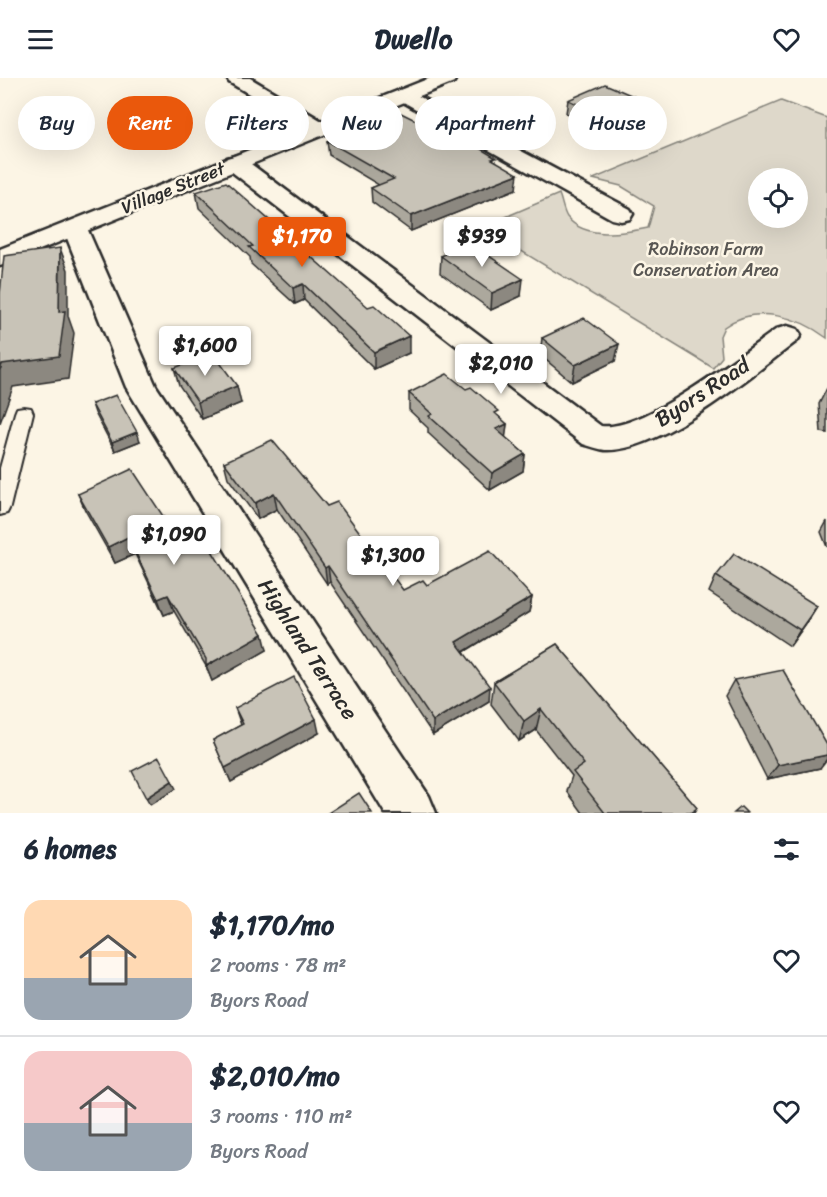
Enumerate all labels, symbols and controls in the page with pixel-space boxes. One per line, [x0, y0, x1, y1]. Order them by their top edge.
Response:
text: Dwello [375, 15, 452, 63]
icon: menu [24, 23, 57, 56]
icon: heart [770, 23, 803, 56]
chip: Buy [18, 96, 95, 150]
chip: Rent [107, 96, 193, 150]
chip: Filters [205, 96, 309, 150]
chip: New [321, 96, 403, 150]
chip: Apartment [415, 96, 556, 150]
chip: House [568, 96, 667, 150]
street label: Village Street [116, 152, 231, 223]
map controls [748, 168, 808, 228]
button: locate [748, 168, 808, 228]
pin: $1,170 [253, 217, 351, 268]
pin: $939 [446, 217, 518, 268]
text: $1,170 [272, 219, 332, 254]
text: $939 [458, 219, 507, 254]
park label: Robinson Farm Conservation Area [633, 233, 779, 286]
pin: $1,600 [156, 326, 254, 377]
text: $1,600 [173, 328, 237, 363]
pin: $2,010 [452, 344, 550, 395]
text: $2,010 [469, 346, 533, 381]
street label: Byors Road [646, 346, 759, 438]
pin: $1,090 [125, 515, 223, 566]
text: $1,090 [142, 517, 206, 552]
pin: $1,300 [344, 536, 442, 587]
text: $1,300 [361, 538, 425, 573]
street label: Highland Terrace [247, 570, 369, 728]
text: 6 homes [24, 826, 116, 872]
icon: filters [770, 833, 803, 866]
text: $1,170/mo [210, 902, 334, 948]
icon: home [72, 924, 144, 996]
icon: heart [770, 944, 803, 977]
text: 2 rooms · 78 m² [210, 948, 346, 983]
text: Byors Road [210, 983, 308, 1018]
text: $2,010/mo [210, 1053, 340, 1099]
icon: home [72, 1075, 144, 1147]
icon: heart [770, 1095, 803, 1128]
text: 3 rooms · 110 m² [210, 1099, 352, 1134]
text: Byors Road [210, 1134, 308, 1169]

